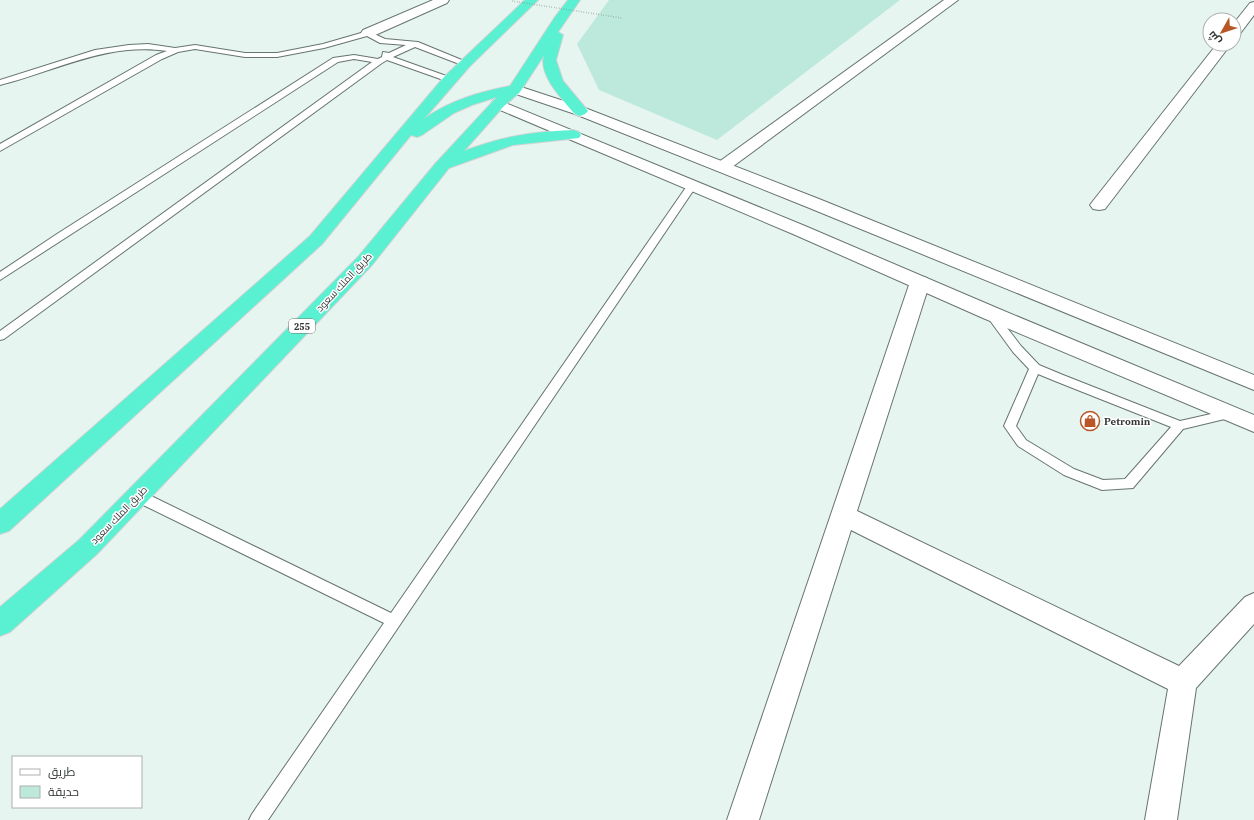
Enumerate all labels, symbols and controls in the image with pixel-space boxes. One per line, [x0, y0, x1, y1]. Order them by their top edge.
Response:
north arrow [1202, 12, 1242, 52]
text: ش [1204, 28, 1224, 48]
street label: طريق الملك سعود [313, 250, 375, 314]
road number: 255 [289, 319, 315, 333]
shop icon: Petromin [1079, 410, 1101, 432]
place label: Petromin [1104, 415, 1151, 428]
street label: طريق الملك سعود [88, 483, 150, 547]
legend [12, 756, 142, 808]
text: طريق [48, 764, 76, 779]
text: حديقة [48, 784, 79, 799]

